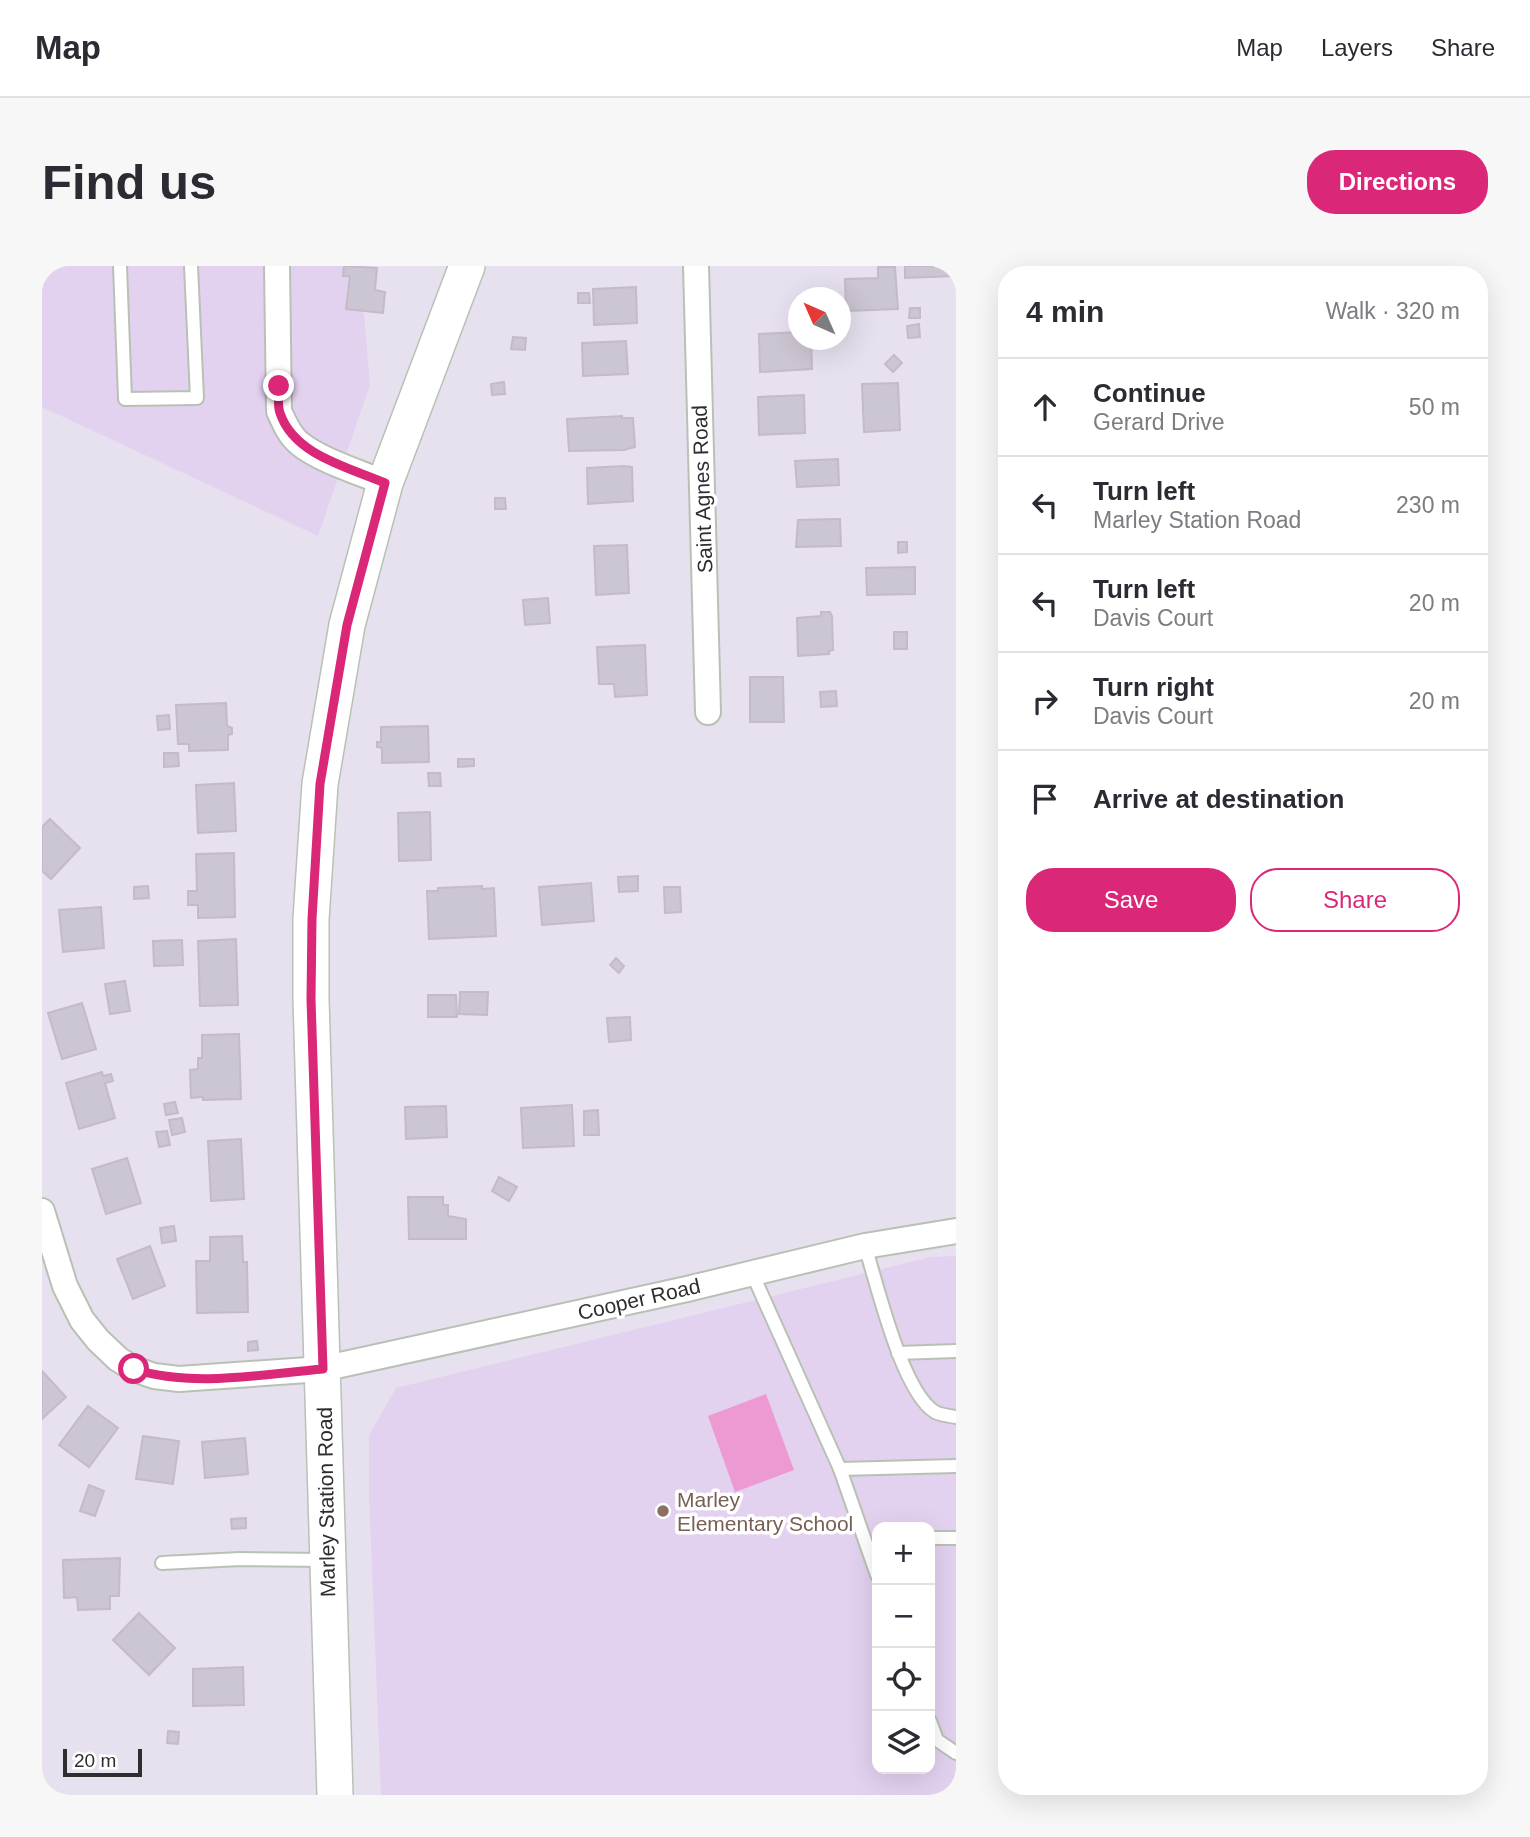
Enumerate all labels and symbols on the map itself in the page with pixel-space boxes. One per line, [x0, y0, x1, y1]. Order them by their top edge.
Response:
north arrow [788, 287, 851, 350]
route end [263, 370, 294, 401]
street label: Saint Agnes Road [688, 405, 716, 573]
street label: Cooper Road [576, 1274, 702, 1324]
route start [118, 1353, 149, 1384]
street label: Marley Station Road [313, 1407, 339, 1597]
place label: Marley Elementary School [677, 1488, 853, 1535]
marker: Marley Elementary School [655, 1503, 671, 1519]
scale bar [63, 1746, 142, 1778]

